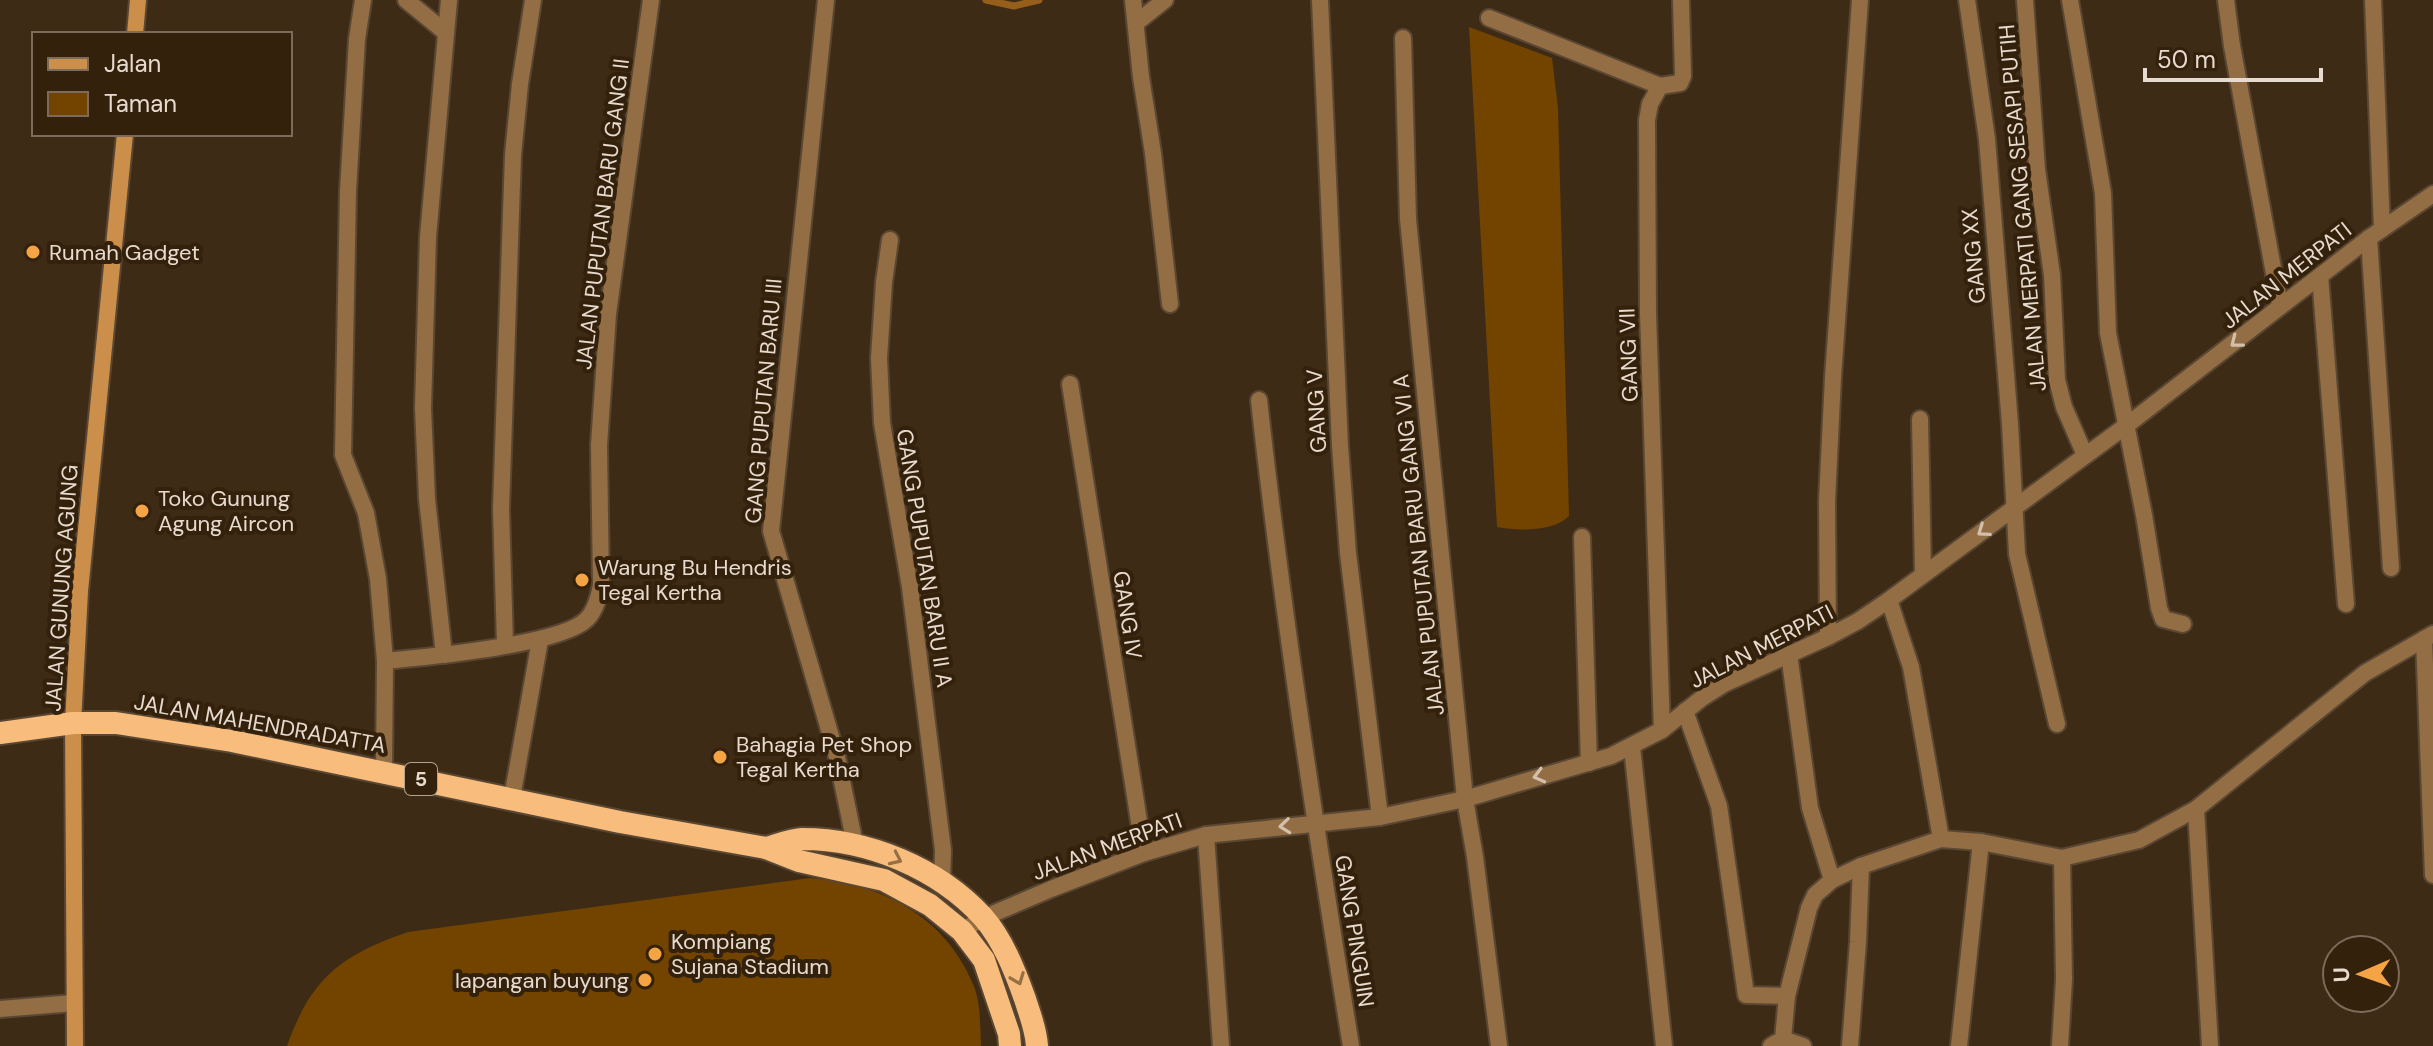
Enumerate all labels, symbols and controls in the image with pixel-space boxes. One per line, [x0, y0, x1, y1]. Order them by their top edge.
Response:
street label: JALAN MERPATI GANG SESAPI PUTIH [1992, 23, 2053, 393]
legend [32, 32, 292, 136]
scale bar [2145, 32, 2321, 82]
text: 50 m [2157, 44, 2216, 75]
text: Jalan [104, 48, 161, 79]
street label: JALAN PUPUTAN BARU GANG II [569, 57, 636, 371]
text: Taman [104, 88, 177, 119]
street label: GANG XX [1955, 207, 1992, 305]
street label: JALAN MERPATI [2215, 216, 2357, 335]
place label: Rumah Gadget [49, 238, 200, 267]
marker: Rumah Gadget [24, 243, 42, 261]
street label: GANG PUPUTAN BARU III [738, 277, 789, 525]
street label: GANG VII [1612, 307, 1645, 402]
one-way arrow [2230, 332, 2245, 346]
street label: GANG V [1300, 368, 1333, 454]
street label: JALAN PUPUTAN BARU GANG VI A [1386, 373, 1451, 717]
street label: GANG PUPUTAN BARU II A [890, 427, 959, 689]
street label: JALAN GUNUNG AGUNG [38, 464, 85, 712]
place label: Toko Gunung Agung Aircon [158, 484, 294, 538]
marker: Toko Gunung Agung Aircon [133, 502, 151, 520]
one-way arrow [1978, 521, 1992, 536]
place label: Warung Bu Hendris Tegal Kertha [598, 553, 792, 607]
street label: GANG IV [1106, 569, 1149, 662]
marker: Warung Bu Hendris Tegal Kertha [573, 571, 591, 589]
street label: JALAN MERPATI [1685, 598, 1838, 695]
street label: JALAN MAHENDRADATTA [132, 687, 388, 760]
place label: Bahagia Pet Shop Tegal Kertha [736, 730, 912, 784]
marker: Bahagia Pet Shop Tegal Kertha [711, 748, 729, 766]
road number: 5 [405, 763, 437, 795]
one-way arrow [1532, 767, 1546, 784]
street label: JALAN MERPATI [1028, 806, 1186, 887]
one-way arrow [1278, 818, 1291, 835]
one-way arrow [888, 849, 903, 865]
street label: GANG PINGUIN [1328, 853, 1381, 1009]
place label: Kompiang Sujana Stadium [671, 927, 829, 981]
north arrow [2321, 934, 2401, 1014]
marker: Kompiang Sujana Stadium [646, 945, 664, 963]
place label: lapangan buyung [455, 966, 629, 995]
text: U [2327, 967, 2356, 983]
marker: lapangan buyung [636, 971, 654, 989]
one-way arrow [1008, 971, 1024, 985]

